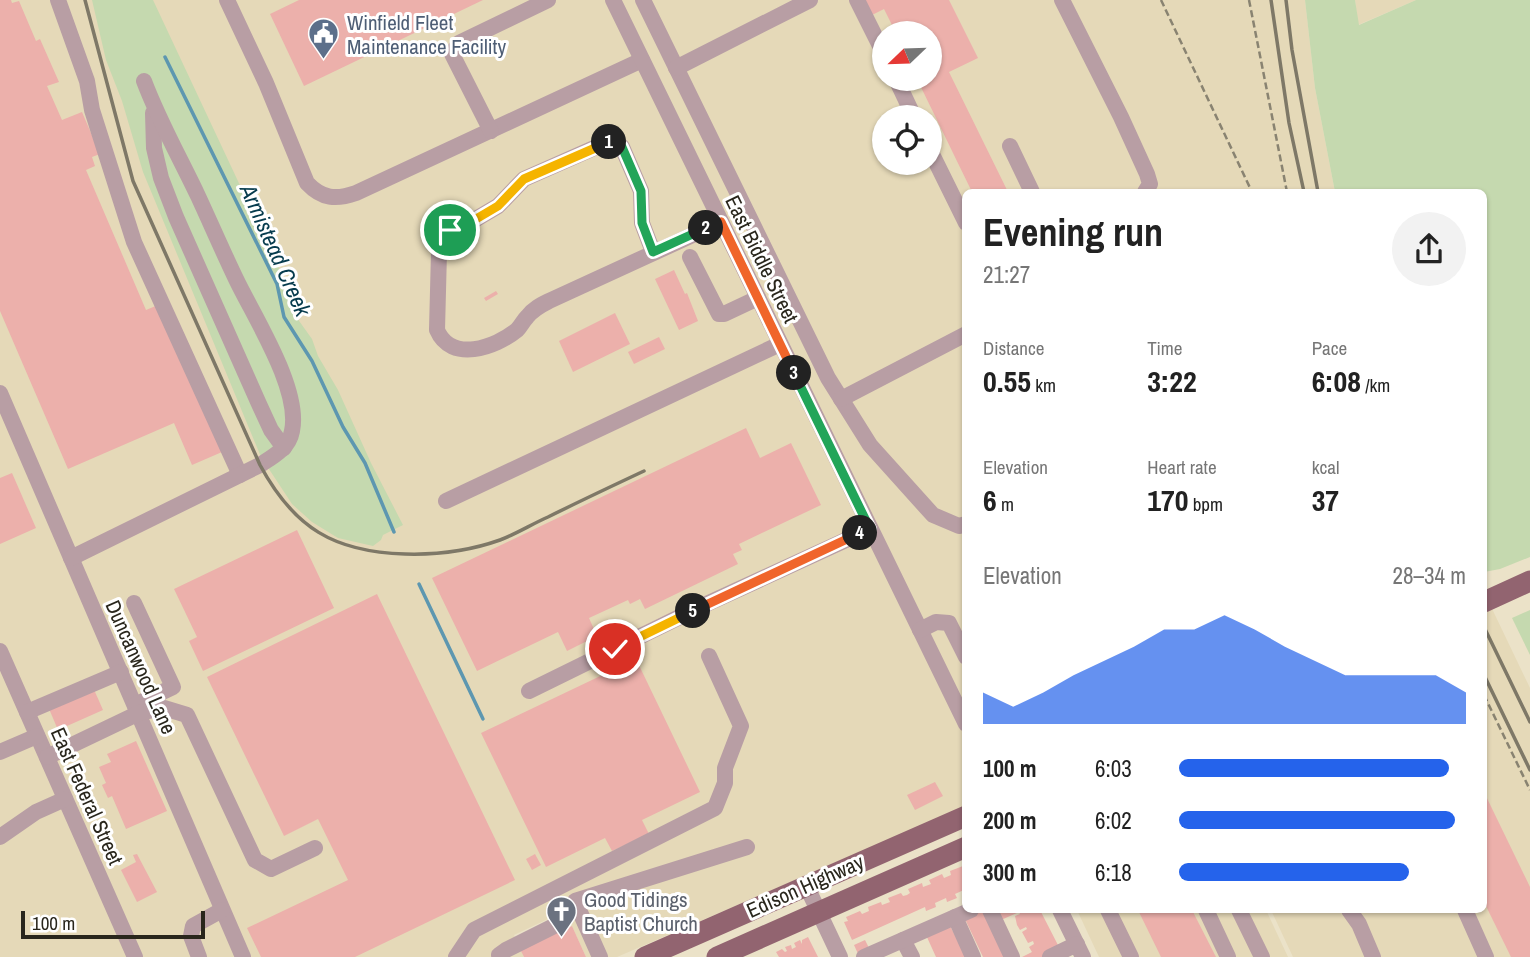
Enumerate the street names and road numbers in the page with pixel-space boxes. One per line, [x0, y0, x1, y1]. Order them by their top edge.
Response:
street label: East Biddle Street [719, 190, 806, 328]
street label: Duncanwood Lane [99, 596, 183, 738]
street label: East Federal Street [44, 723, 130, 869]
street label: Edison Highway [742, 847, 869, 925]

